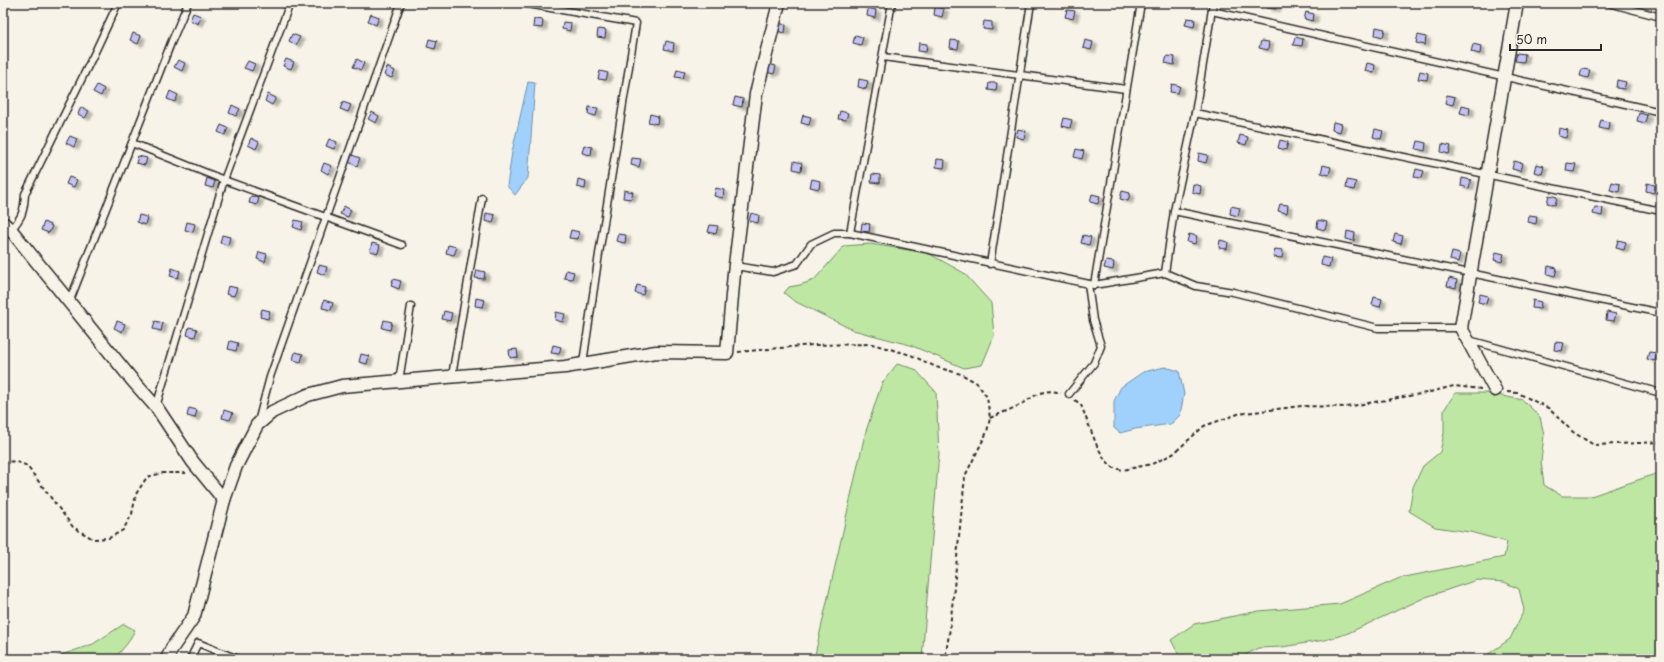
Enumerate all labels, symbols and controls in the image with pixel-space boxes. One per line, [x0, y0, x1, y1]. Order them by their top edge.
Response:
scale bar [1510, 26, 1601, 52]
text: 50 m [1516, 30, 1547, 48]

